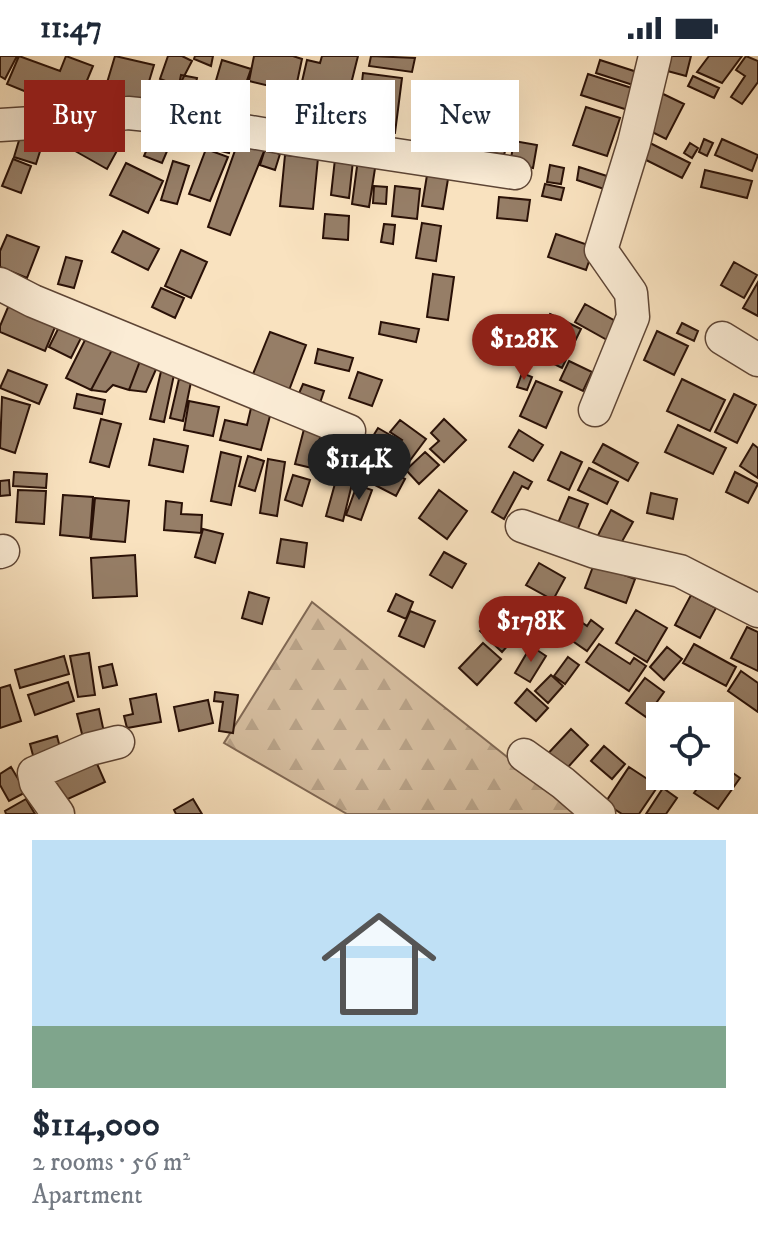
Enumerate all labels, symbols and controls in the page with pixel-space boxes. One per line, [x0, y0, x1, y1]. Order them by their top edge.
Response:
text: 11:47 [40, 10, 102, 47]
chip: Buy [24, 80, 125, 152]
chip: Rent [141, 80, 250, 152]
chip: Filters [266, 80, 395, 152]
chip: New [411, 80, 519, 152]
pin: $128K [468, 314, 580, 382]
text: $128K [490, 323, 558, 356]
pin: $114K [303, 434, 415, 502]
text: $114K [326, 443, 392, 476]
pin: $178K [475, 596, 587, 664]
text: $178K [497, 605, 565, 638]
map controls [646, 702, 734, 790]
button: locate [646, 702, 734, 790]
icon: home [307, 892, 451, 1036]
text: $114,000 [32, 1104, 160, 1146]
text: 2 rooms · 56 m² [32, 1146, 190, 1179]
text: Apartment [32, 1179, 143, 1212]

